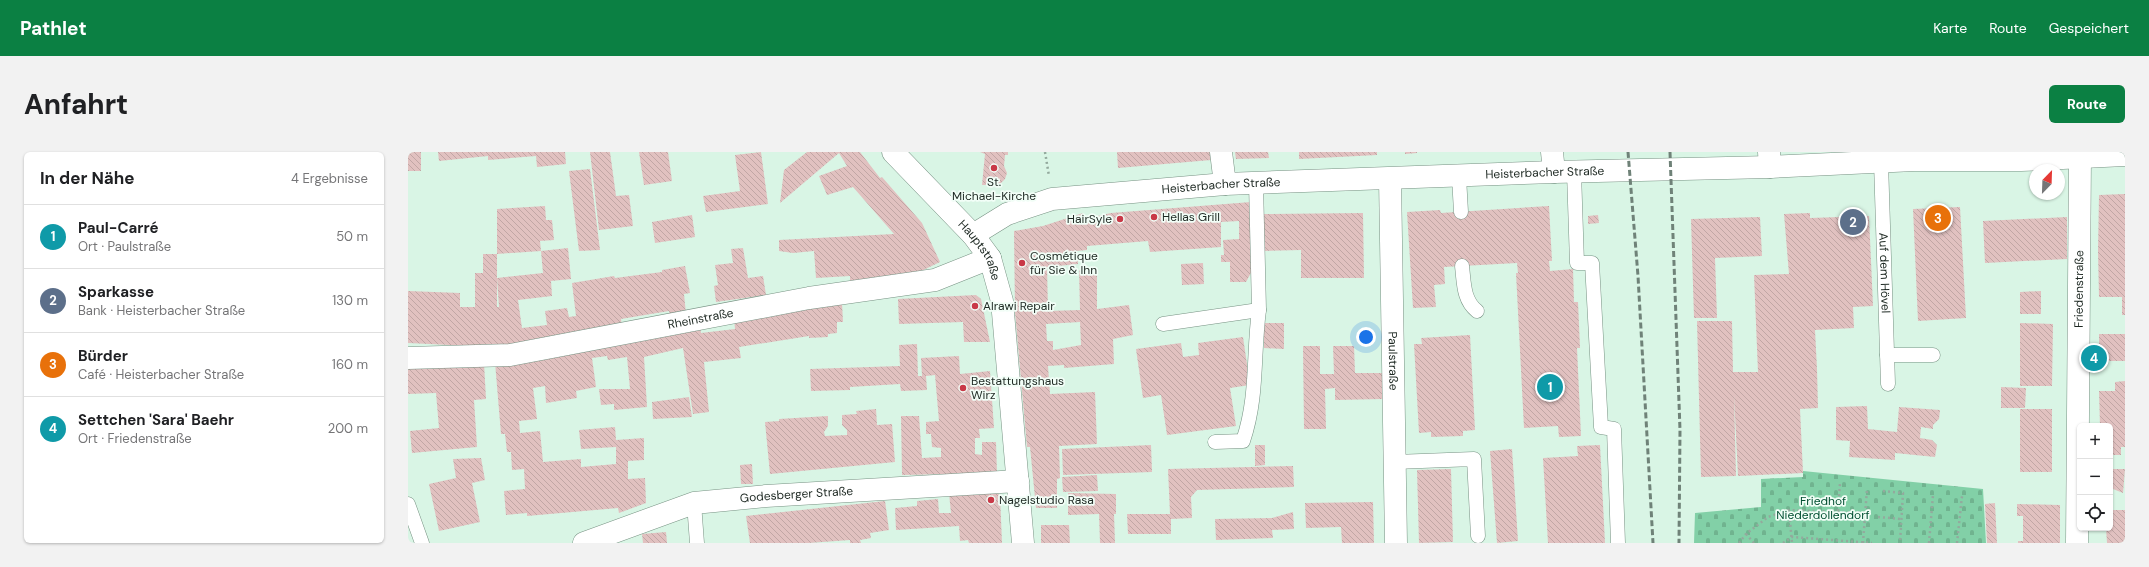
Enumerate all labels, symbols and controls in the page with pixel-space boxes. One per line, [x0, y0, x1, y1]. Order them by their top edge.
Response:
text: Pathlet [20, 16, 87, 41]
text: Karte [1933, 19, 1967, 37]
text: Route [1989, 19, 2027, 37]
text: Gespeichert [2049, 19, 2129, 37]
button: Route [2049, 85, 2125, 123]
text: Anfahrt [24, 86, 128, 123]
marker: St. Michael-Kirche [989, 163, 999, 173]
street label: Heisterbacher Straße [1485, 163, 1605, 183]
north arrow [2029, 164, 2065, 200]
text: In der Nähe [40, 167, 135, 189]
text: 4 Ergebnisse [291, 170, 368, 187]
place label: St. Michael-Kirche [952, 174, 1036, 204]
street label: Heisterbacher Straße [1161, 174, 1281, 197]
pin: 3 [1925, 203, 1951, 233]
pin: 2 [1840, 207, 1866, 237]
place label: Hellas Grill [1162, 209, 1220, 225]
place label: HairSyle [1067, 211, 1112, 227]
marker: Hellas Grill [1149, 212, 1159, 222]
marker: HairSyle [1115, 214, 1125, 224]
street label: Hauptstraße [955, 216, 1004, 282]
text: Paul-Carré [78, 218, 158, 238]
text: 1 [51, 228, 55, 245]
text: 50 m [336, 228, 368, 245]
street label: Auf dem Hövel [1875, 232, 1894, 314]
text: Ort · Paulstraße [78, 238, 171, 255]
place label: Cosmétique für Sie & Ihn [1030, 248, 1098, 278]
street label: Friedenstraße [2071, 250, 2087, 328]
marker: Cosmétique für Sie & Ihn [1017, 258, 1027, 268]
text: Sparkasse [78, 282, 154, 302]
text: 2 [49, 292, 57, 309]
text: 130 m [332, 292, 368, 309]
place label: Alrawi Repair [983, 298, 1055, 314]
marker: Alrawi Repair [970, 301, 980, 311]
text: Bank · Heisterbacher Straße [78, 302, 245, 319]
street label: Rheinstraße [666, 305, 735, 333]
your location [1356, 327, 1376, 347]
street label: Paulstraße [1385, 331, 1401, 391]
pin: 4 [2081, 343, 2107, 373]
text: Bürder [78, 346, 128, 366]
text: 3 [49, 356, 57, 373]
text: 160 m [332, 356, 368, 373]
text: Café · Heisterbacher Straße [78, 366, 244, 383]
pin: 1 [1537, 372, 1563, 402]
place label: Bestattungshaus Wirz [971, 373, 1064, 403]
marker: Bestattungshaus Wirz [958, 383, 968, 393]
text: Settchen 'Sara' Baehr [78, 410, 234, 430]
text: 4 [49, 420, 57, 437]
text: 200 m [328, 420, 368, 437]
map controls [2077, 423, 2113, 531]
button: + [2077, 423, 2113, 459]
text: Ort · Friedenstraße [78, 430, 192, 447]
button: − [2077, 459, 2113, 495]
street label: Godesberger Straße [739, 483, 854, 506]
place label: Nagelstudio Rasa [999, 492, 1094, 508]
park label: Friedhof Niederdollendorf [1776, 493, 1870, 523]
marker: Nagelstudio Rasa [986, 495, 996, 505]
button: locate [2077, 495, 2113, 531]

